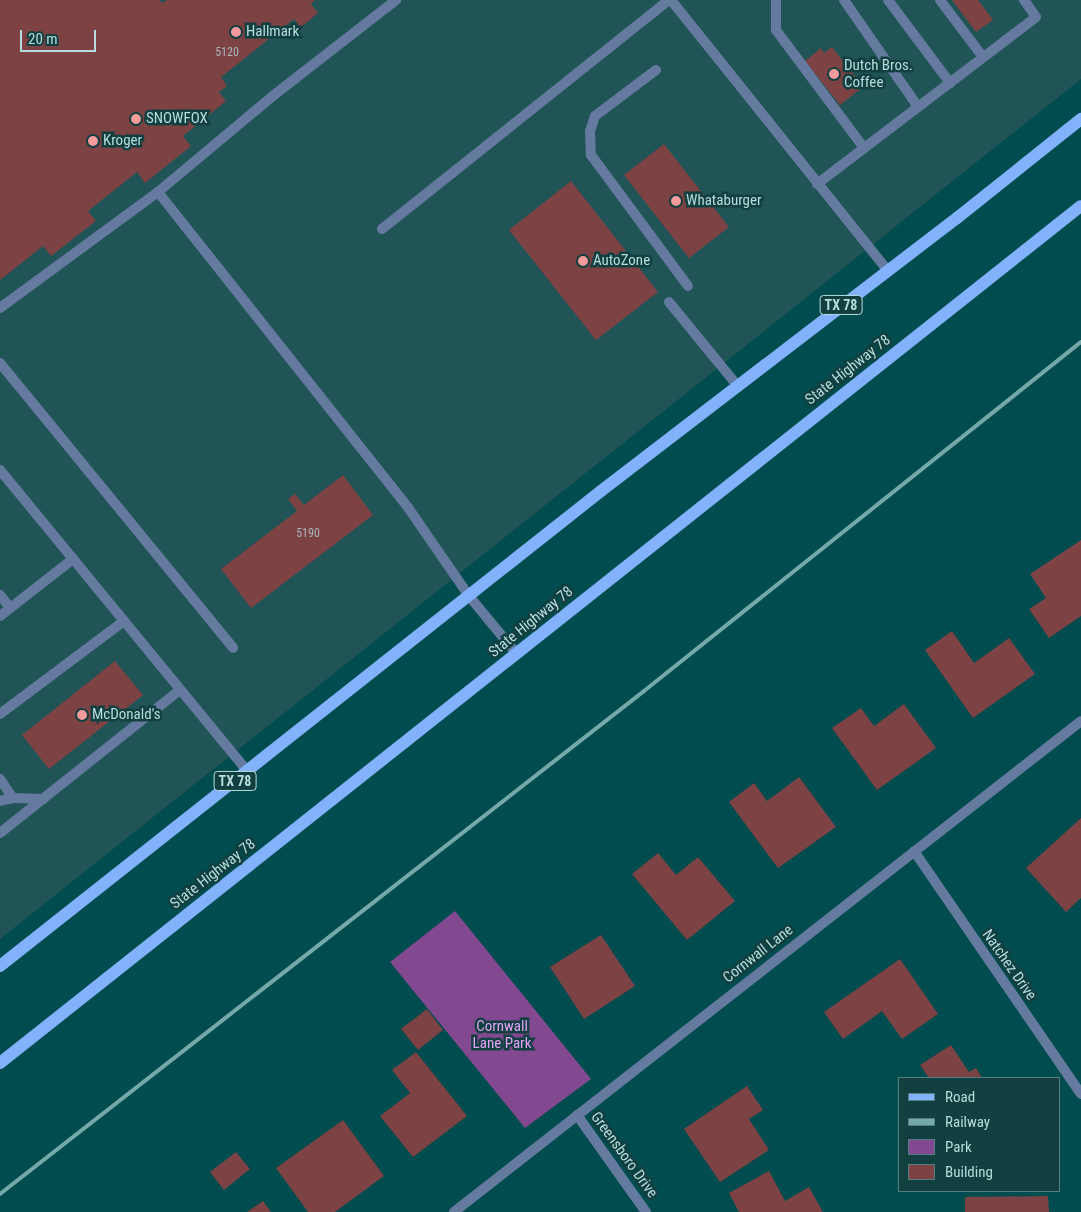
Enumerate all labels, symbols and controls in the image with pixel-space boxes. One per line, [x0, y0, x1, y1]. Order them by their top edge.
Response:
scale bar [22, 20, 99, 52]
place label: Hallmark [246, 23, 299, 41]
marker: Hallmark [230, 26, 242, 38]
text: 20 m [28, 30, 58, 48]
house number: 5120 [215, 46, 239, 60]
place label: Dutch Bros. Coffee [844, 56, 913, 91]
marker: Dutch Bros. Coffee [828, 68, 840, 80]
place label: SNOWFOX [146, 110, 208, 128]
marker: SNOWFOX [130, 113, 142, 125]
place label: Kroger [103, 132, 142, 150]
marker: Kroger [87, 135, 99, 147]
place label: Whataburger [686, 192, 762, 210]
marker: Whataburger [670, 195, 682, 207]
place label: AutoZone [593, 252, 650, 270]
marker: AutoZone [577, 255, 589, 267]
road number: TX 78 [818, 294, 864, 316]
street label: State Highway 78 [802, 331, 894, 409]
house number: 5190 [296, 527, 320, 541]
street label: State Highway 78 [485, 583, 577, 661]
place label: McDonald's [92, 706, 161, 724]
marker: McDonald's [76, 709, 88, 721]
road number: TX 78 [212, 769, 258, 792]
street label: State Highway 78 [167, 835, 259, 913]
street label: Cornwall Lane [719, 921, 797, 987]
street label: Natchez Drive [978, 926, 1040, 1004]
park label: Cornwall Lane Park [473, 1017, 531, 1052]
legend [898, 1077, 1061, 1192]
text: Road [945, 1088, 975, 1106]
street label: Greensboro Drive [587, 1109, 661, 1201]
text: Railway [945, 1113, 990, 1131]
text: Park [945, 1138, 972, 1156]
text: Building [945, 1163, 993, 1181]

